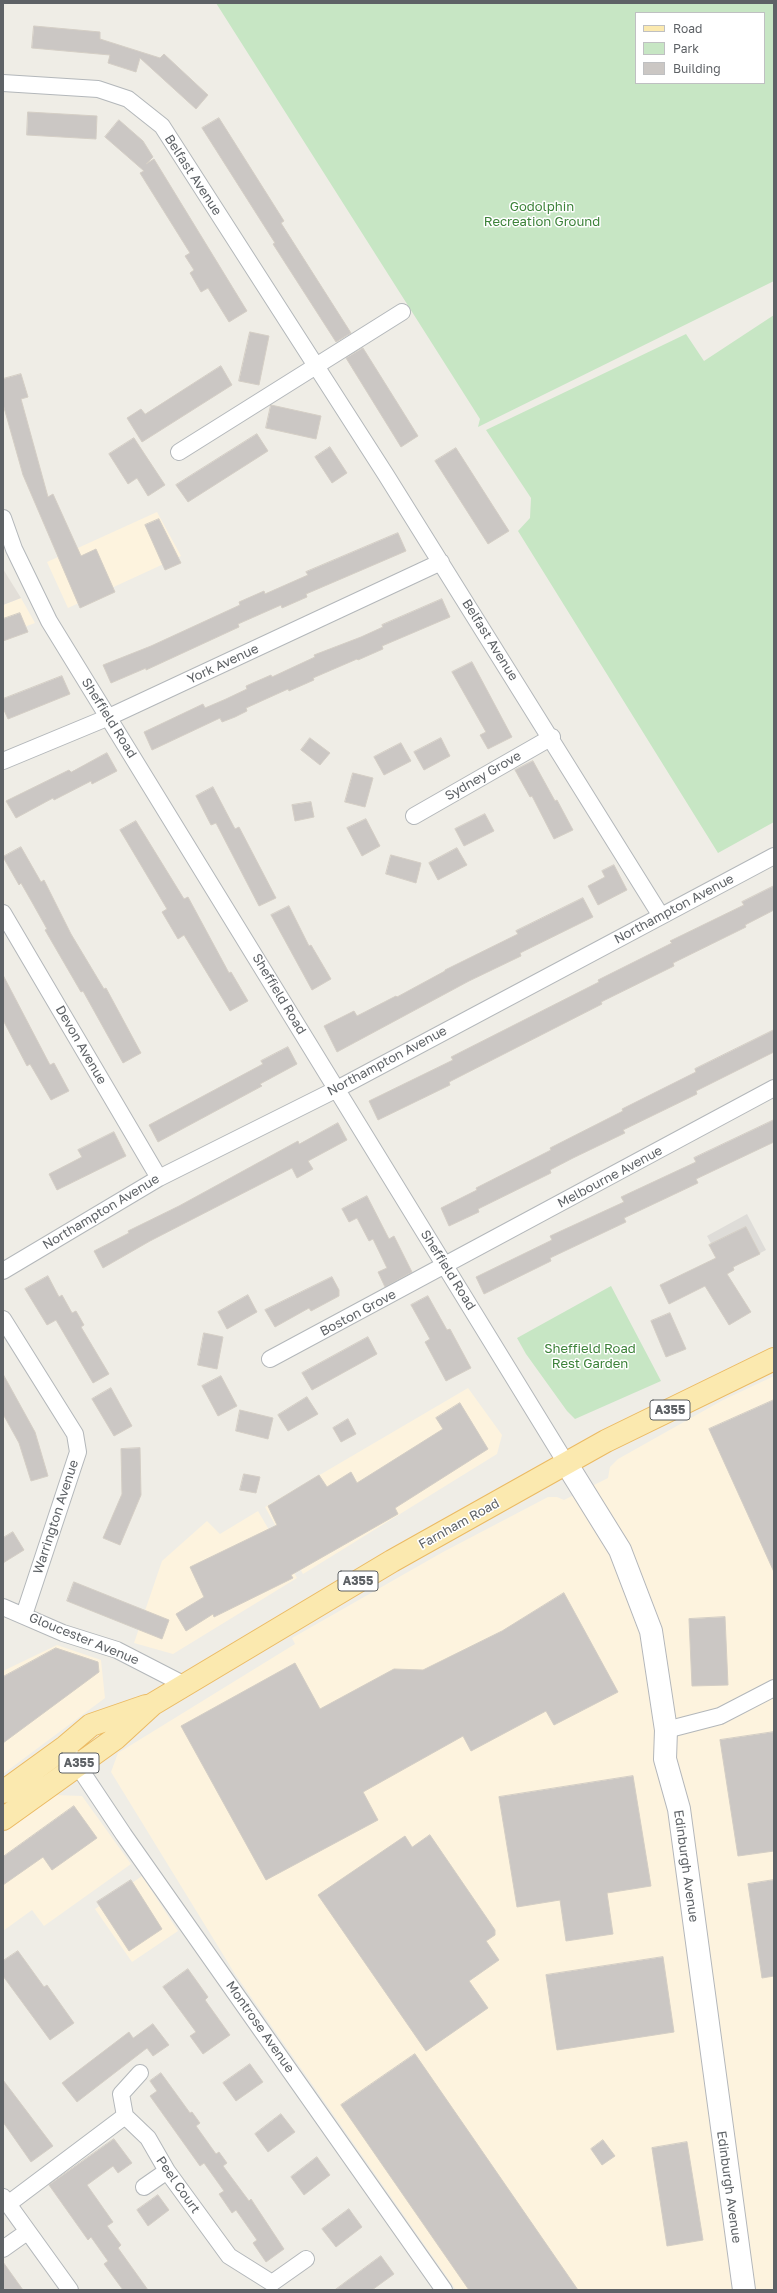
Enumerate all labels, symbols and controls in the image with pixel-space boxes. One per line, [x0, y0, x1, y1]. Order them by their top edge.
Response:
legend [635, 12, 765, 84]
text: Road [673, 21, 702, 36]
text: Park [673, 41, 699, 56]
text: Building [673, 61, 721, 76]
street label: Belfast Avenue [161, 132, 225, 218]
park label: Godolphin Recreation Ground [484, 199, 600, 230]
street label: Belfast Avenue [459, 596, 521, 684]
street label: York Avenue [185, 641, 261, 687]
street label: Sheffield Road [78, 675, 140, 761]
street label: Sydney Grove [442, 748, 524, 804]
street label: Northampton Avenue [612, 871, 736, 947]
street label: Sheffield Road [249, 951, 309, 1037]
street label: Devon Avenue [52, 1003, 110, 1087]
street label: Northampton Avenue [325, 1023, 449, 1099]
street label: Melbourne Avenue [555, 1143, 665, 1211]
street label: Northampton Avenue [40, 1171, 162, 1253]
street label: Sheffield Road [417, 1227, 479, 1313]
street label: Boston Grove [317, 1286, 399, 1340]
park label: Sheffield Road Rest Garden [544, 1341, 636, 1372]
road number: A355 [650, 1400, 690, 1420]
street label: Warrington Avenue [30, 1458, 82, 1576]
street label: Farnham Road [416, 1495, 502, 1553]
road number: A355 [338, 1571, 378, 1591]
street label: Gloucester Avenue [27, 1610, 141, 1668]
road number: A355 [59, 1753, 99, 1773]
street label: Edinburgh Avenue [670, 1809, 702, 1923]
street label: Montrose Avenue [223, 1978, 297, 2076]
street label: Edinburgh Avenue [713, 2130, 745, 2244]
street label: Peel Court [153, 2154, 203, 2216]

